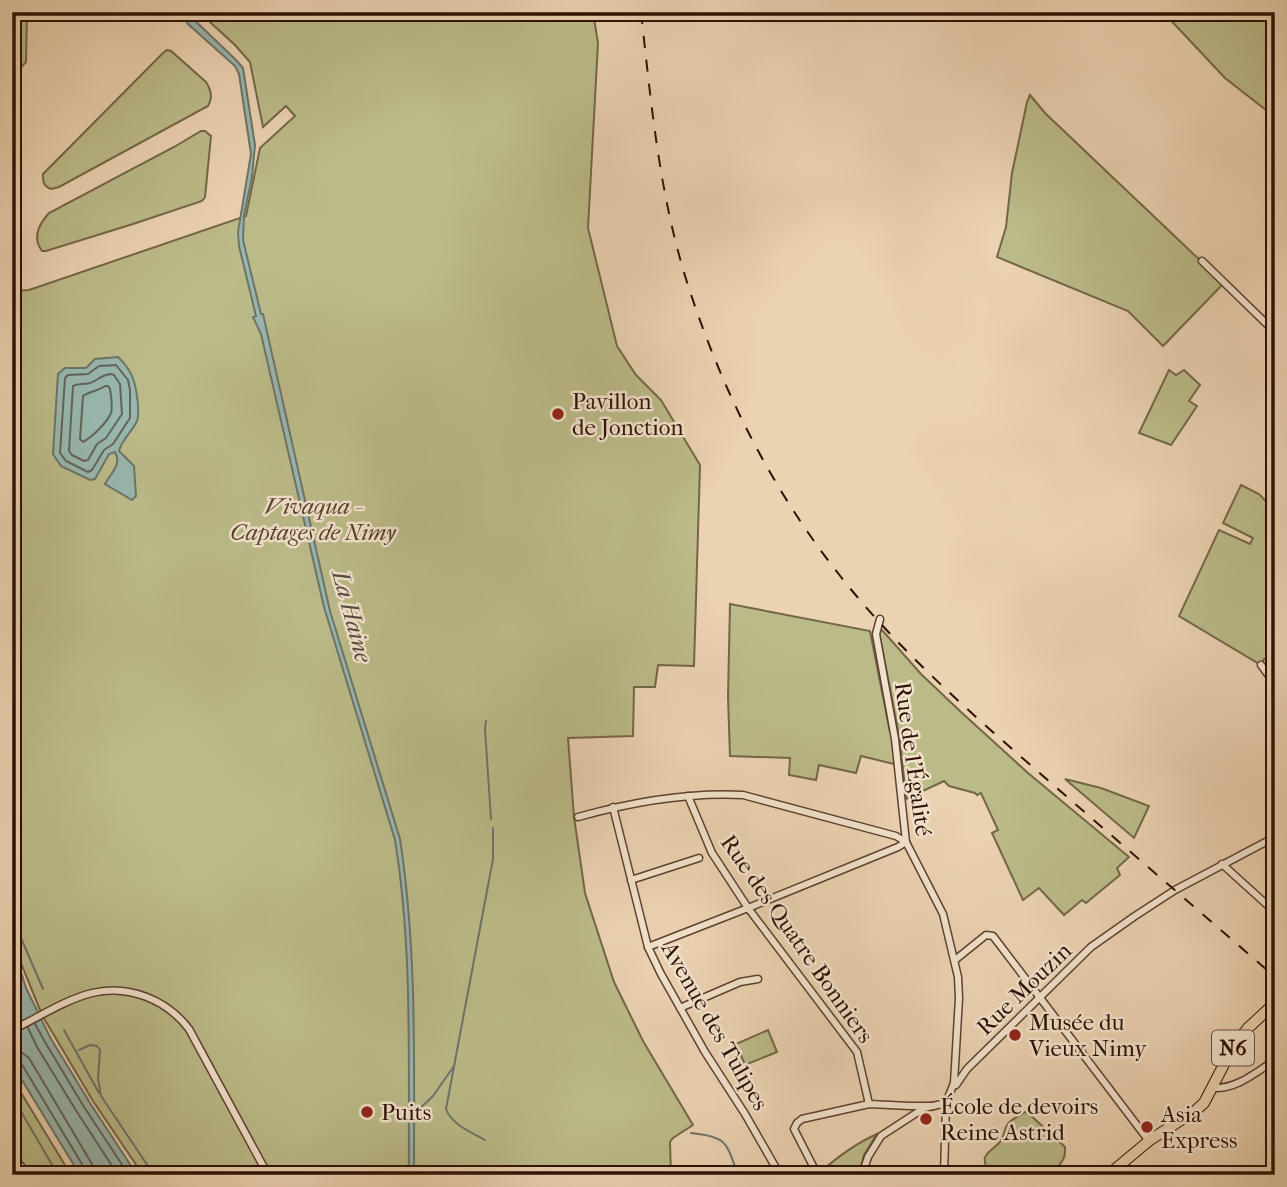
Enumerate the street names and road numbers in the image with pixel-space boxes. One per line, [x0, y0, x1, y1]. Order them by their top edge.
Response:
street label: Rue de l'Égalité [889, 680, 937, 838]
street label: Rue des Quatre Bonniers [715, 830, 879, 1048]
street label: Avenue des Tulipes [655, 936, 774, 1115]
street label: Rue Mouzin [971, 937, 1077, 1041]
road number: N6 [1212, 1030, 1254, 1066]

